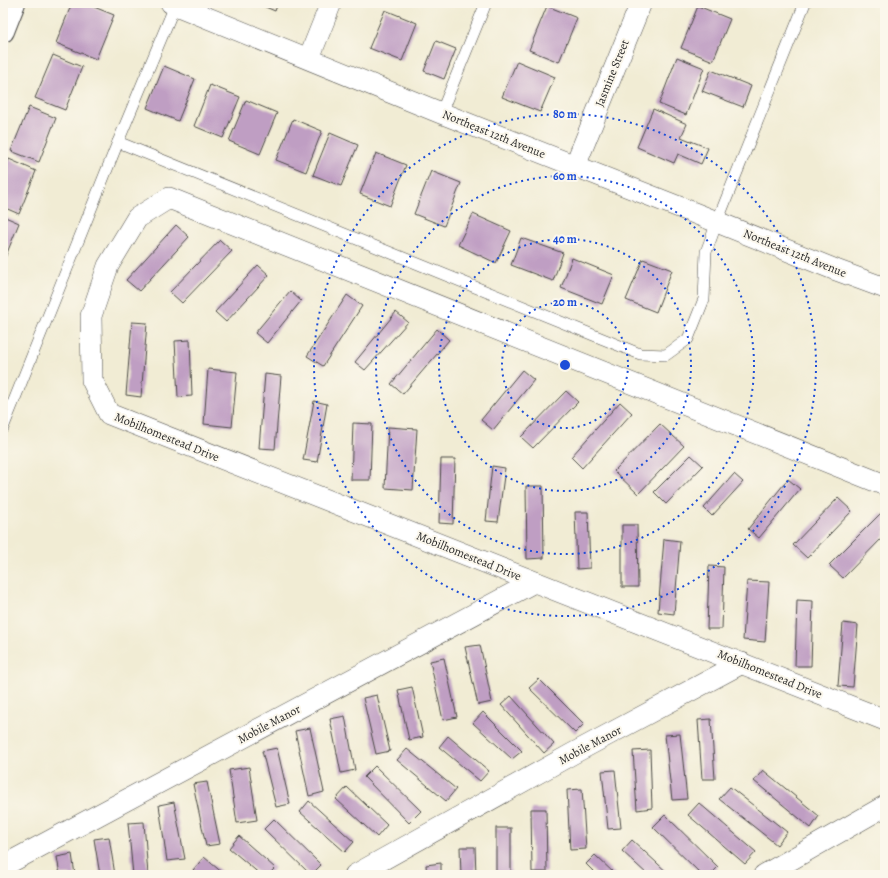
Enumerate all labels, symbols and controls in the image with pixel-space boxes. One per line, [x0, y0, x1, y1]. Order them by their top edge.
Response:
street label: Jasmine Street [591, 37, 633, 109]
street label: Northeast 12th Avenue [440, 106, 548, 162]
text: 80 m [553, 106, 577, 122]
text: 60 m [553, 168, 577, 184]
street label: Northeast 12th Avenue [741, 225, 849, 281]
text: 40 m [553, 231, 577, 247]
text: 20 m [553, 294, 577, 310]
centre of rings [558, 358, 572, 372]
street label: Mobilhomestead Drive [112, 409, 222, 465]
street label: Mobilhomestead Drive [414, 528, 524, 584]
street label: Mobilhomestead Drive [715, 646, 825, 702]
street label: Mobile Manor [235, 701, 303, 747]
street label: Mobile Manor [556, 722, 624, 768]

